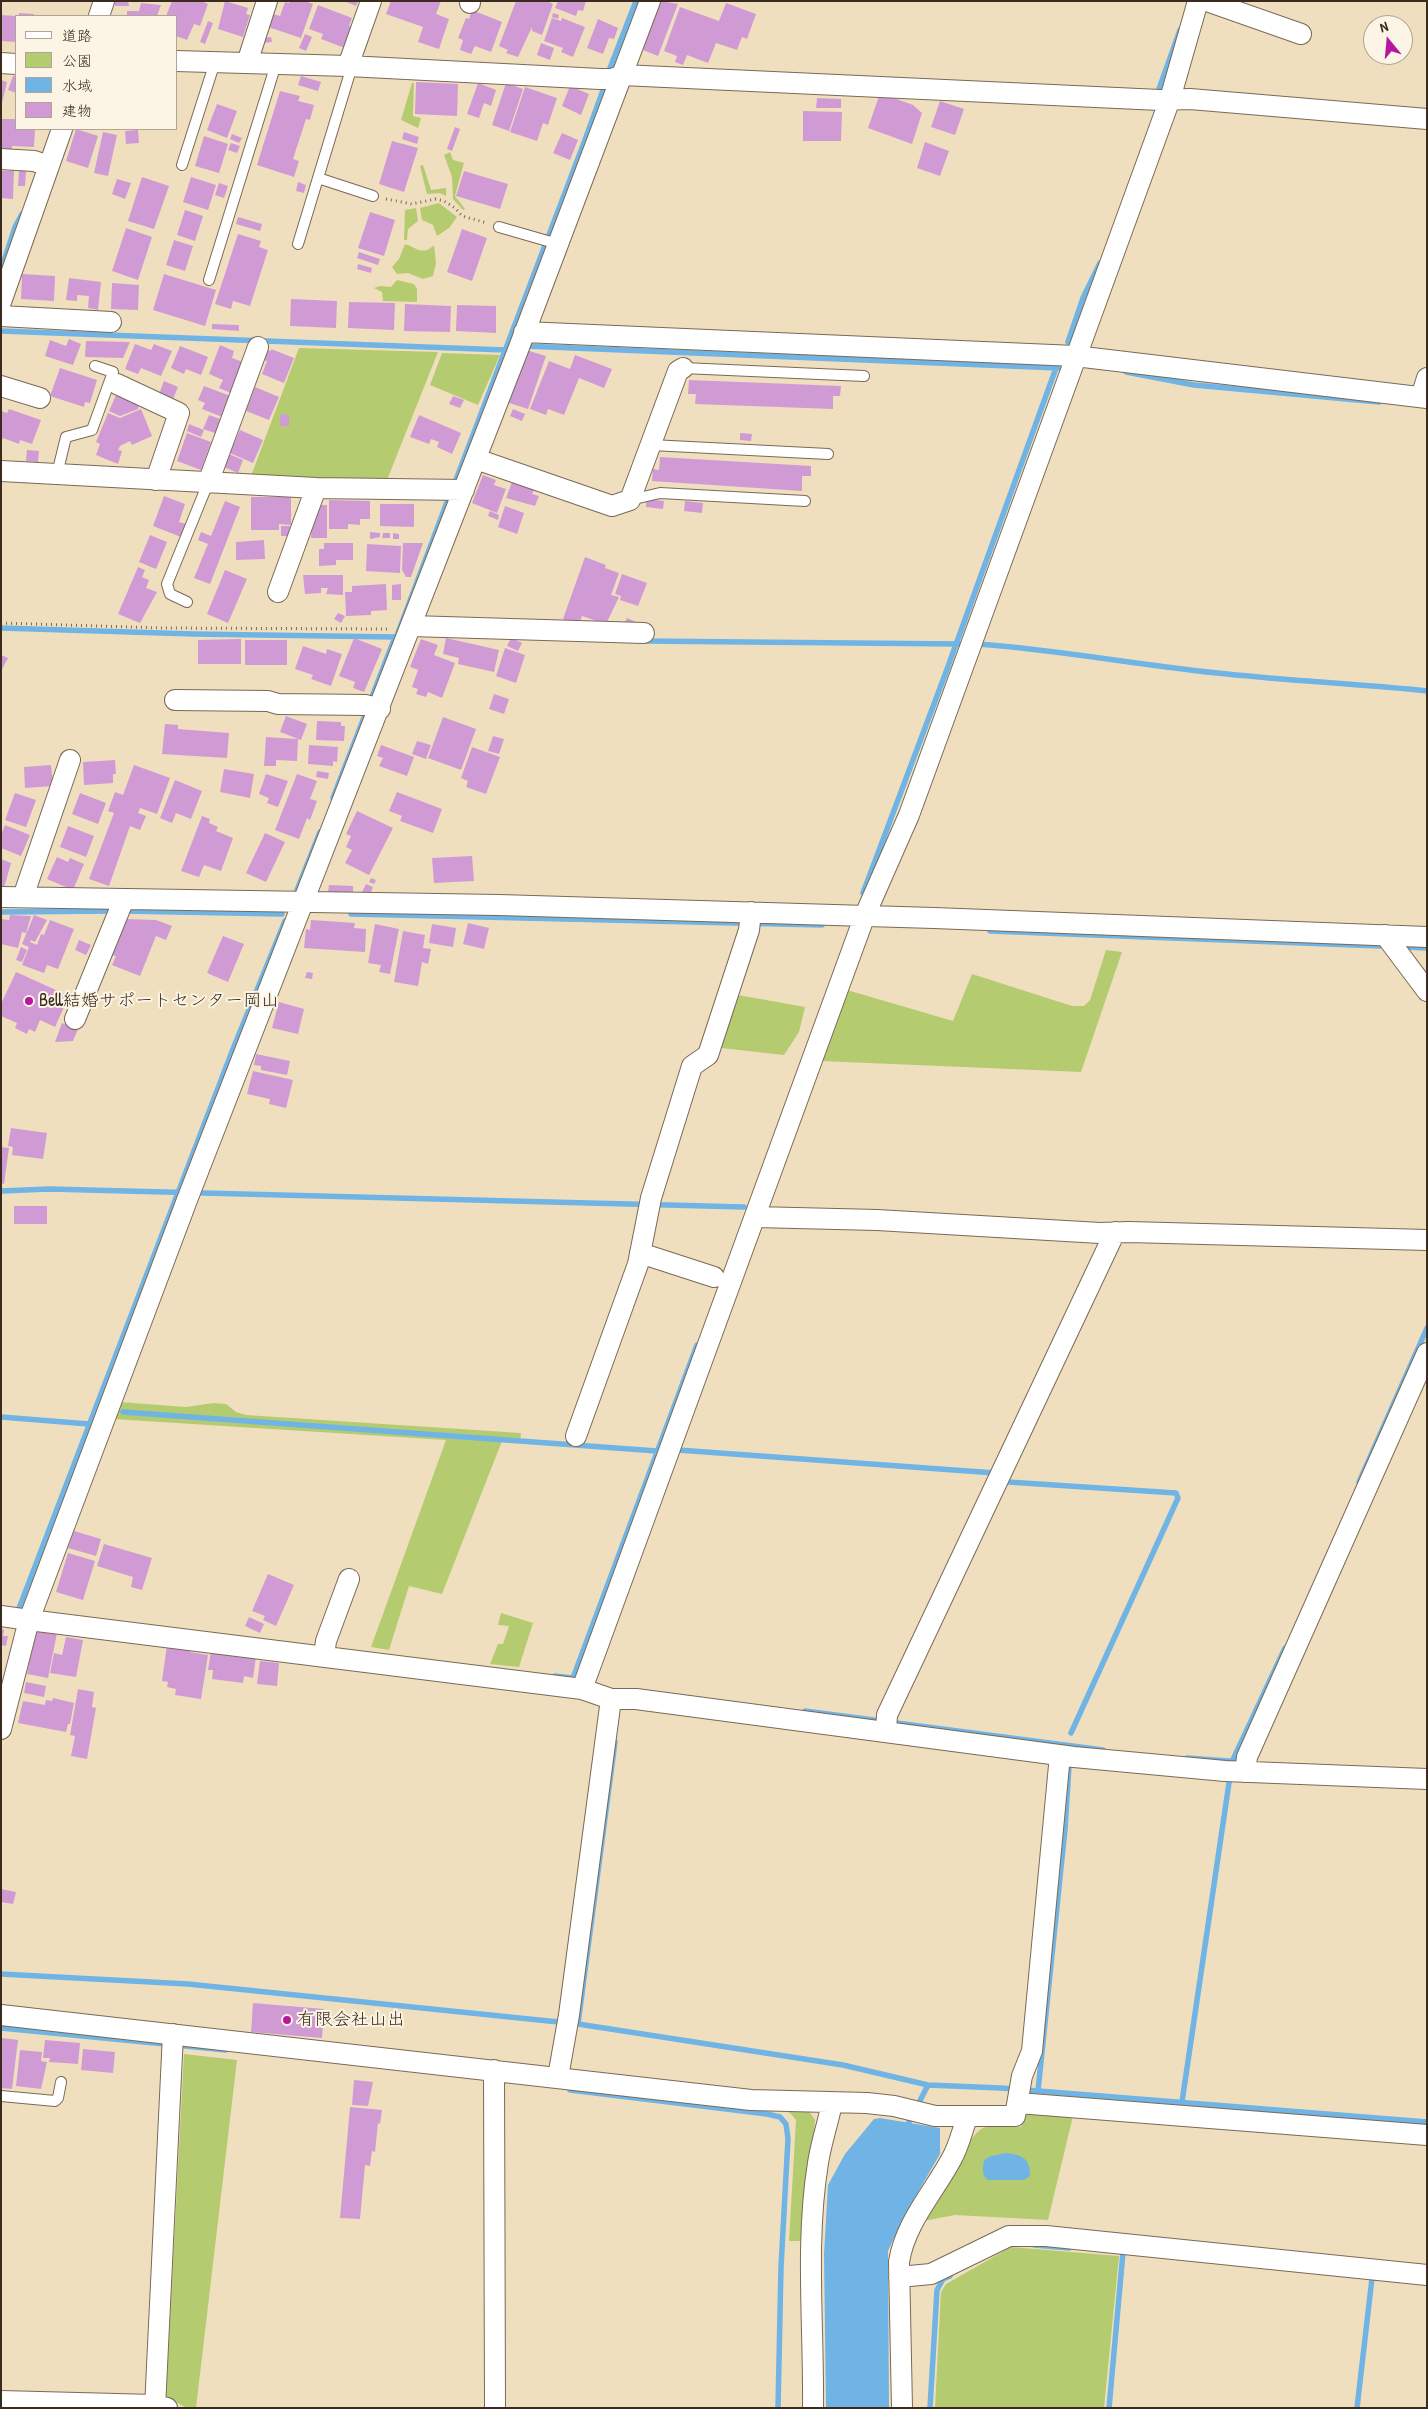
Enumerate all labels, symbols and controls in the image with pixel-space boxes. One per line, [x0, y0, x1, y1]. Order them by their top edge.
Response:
legend [15, 15, 178, 130]
north arrow [1363, 15, 1413, 65]
text: N [1377, 16, 1390, 36]
text: 道路 [62, 25, 92, 46]
text: 公園 [62, 50, 92, 71]
text: 水域 [62, 75, 92, 96]
text: 建物 [62, 100, 92, 121]
place label: Bell結婚サポートセンター岡山 [39, 990, 279, 1012]
marker: Bell結婚サポートセンター岡山 [23, 995, 35, 1007]
place label: 有限会社山出 [297, 2009, 405, 2031]
marker: 有限会社山出 [281, 2014, 293, 2026]

